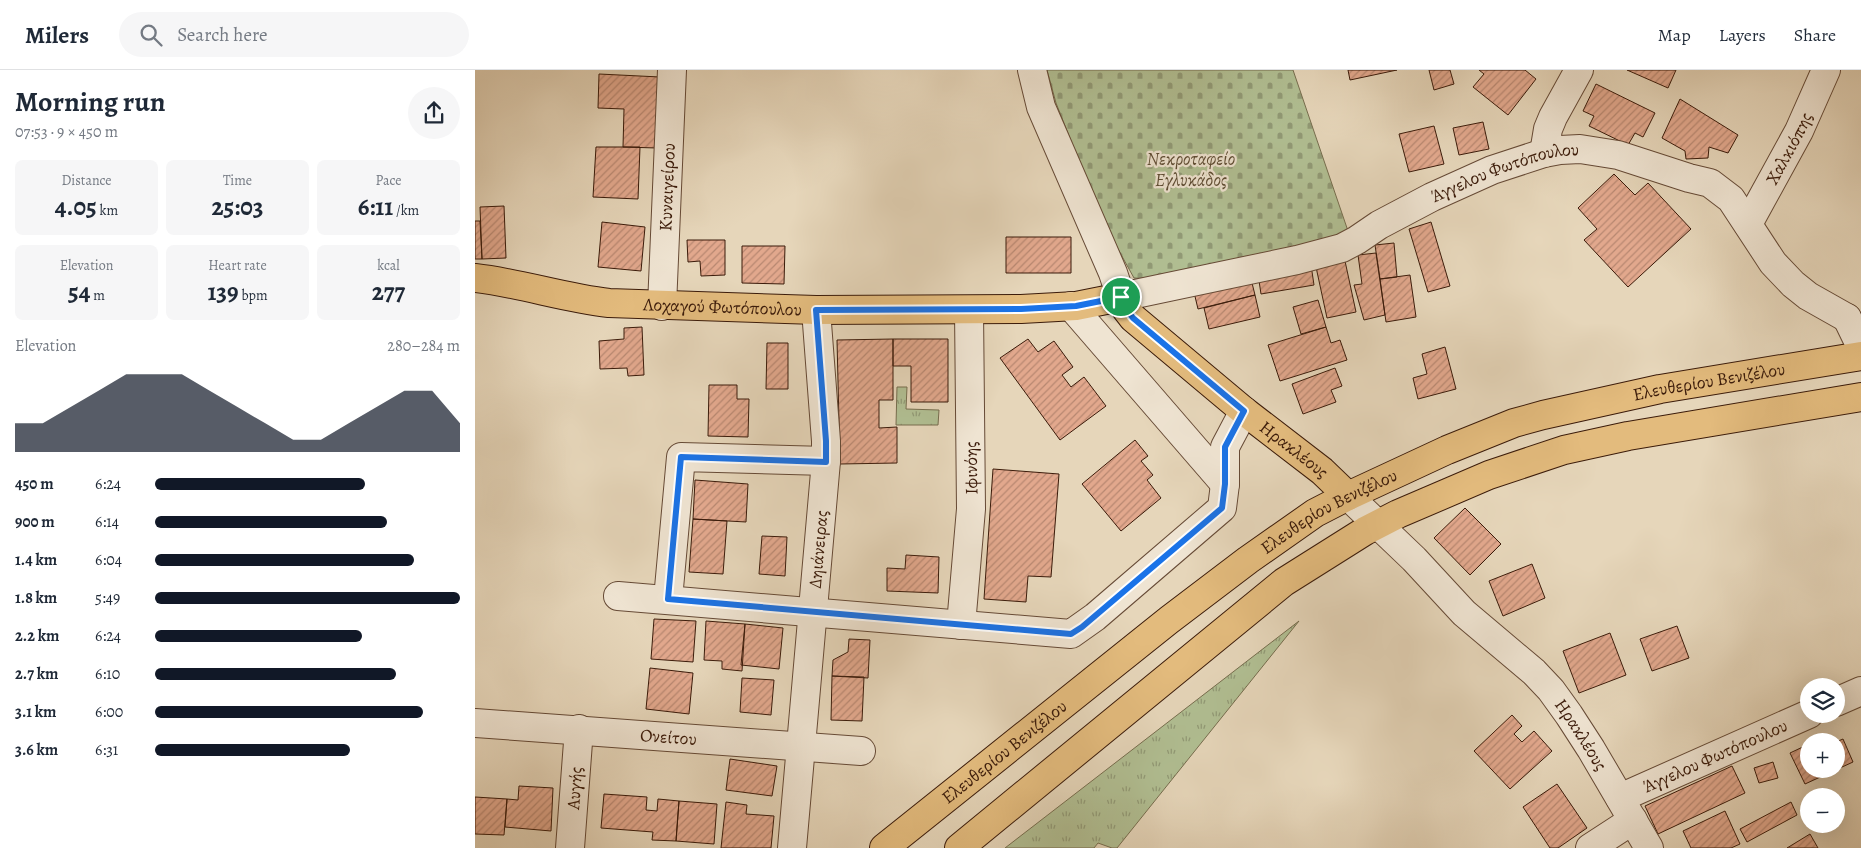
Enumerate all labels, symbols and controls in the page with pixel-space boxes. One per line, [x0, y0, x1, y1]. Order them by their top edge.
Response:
search box [119, 12, 469, 57]
text: Milers [25, 19, 89, 51]
icon: search [137, 21, 165, 49]
text: Search here [177, 22, 268, 48]
text: Map [1658, 23, 1691, 47]
text: Layers [1719, 23, 1766, 47]
text: Share [1794, 23, 1836, 47]
text: Morning run [15, 83, 165, 121]
button: share [408, 87, 460, 139]
street label: Χαλκιόπης [1760, 108, 1818, 189]
text: 07:53 · 9 × 450 m [15, 121, 118, 143]
street label: Άγγελου Φωτόπουλου [1427, 137, 1580, 208]
street label: Κυναιγείρου [653, 142, 681, 232]
park label: Νεκροταφείο Εγλυκάδος [1147, 147, 1235, 192]
text: Distance [61, 171, 112, 190]
text: Time [223, 171, 252, 190]
text: Pace [376, 171, 401, 190]
text: 4.05 [55, 190, 97, 224]
text: 25:03 [211, 190, 264, 224]
text: 6:11 [358, 190, 393, 224]
text: km [97, 201, 118, 220]
text: /km [393, 201, 419, 220]
text: Elevation [60, 256, 113, 275]
text: Heart rate [208, 256, 267, 275]
text: kcal [377, 256, 400, 275]
text: 54 [68, 275, 91, 309]
text: 139 [207, 275, 239, 309]
text: 277 [372, 275, 405, 309]
pin [1100, 276, 1142, 318]
icon: arrive [1107, 283, 1135, 311]
text: m [91, 286, 105, 305]
text: bpm [239, 286, 268, 305]
street label: Λοχαγού Φωτόπουλου [642, 292, 802, 322]
text: Elevation [15, 335, 76, 357]
text: 280–284 m [387, 335, 460, 357]
street label: Ελευθερίου Βενιζέλου [1631, 357, 1787, 407]
street label: Ηρακλέους [1255, 415, 1334, 483]
street label: Ιφινόης [959, 441, 983, 495]
street label: Ελευθερίου Βενιζέλου [1256, 463, 1401, 560]
text: 450 m [15, 473, 54, 495]
text: 6:24 [95, 473, 121, 495]
street label: Δηιάνειρας [803, 509, 834, 589]
text: 900 m [15, 511, 55, 533]
text: 6:14 [95, 511, 119, 533]
text: 1.4 km [15, 549, 57, 571]
text: 6:04 [95, 549, 122, 571]
text: 1.8 km [15, 587, 57, 609]
text: 5:49 [95, 587, 120, 609]
text: 2.2 km [15, 625, 59, 647]
text: 6:24 [95, 625, 121, 647]
text: 2.7 km [15, 663, 58, 685]
text: 6:10 [95, 663, 120, 685]
map controls [1800, 678, 1845, 833]
button: layers [1800, 678, 1845, 723]
street label: Ελευθερίου Βενιζέλου [937, 694, 1072, 809]
street label: Ηρακλέους [1549, 694, 1613, 775]
text: 3.1 km [15, 701, 56, 723]
text: 6:00 [95, 701, 123, 723]
street label: Άγγελου Φωτόπουλου [1639, 713, 1791, 798]
street label: Ονείτου [639, 723, 698, 751]
button: + [1800, 733, 1845, 778]
text: 3.6 km [15, 739, 58, 761]
text: 6:31 [95, 739, 118, 761]
street label: Αυγής [561, 766, 588, 811]
button: − [1800, 788, 1845, 833]

